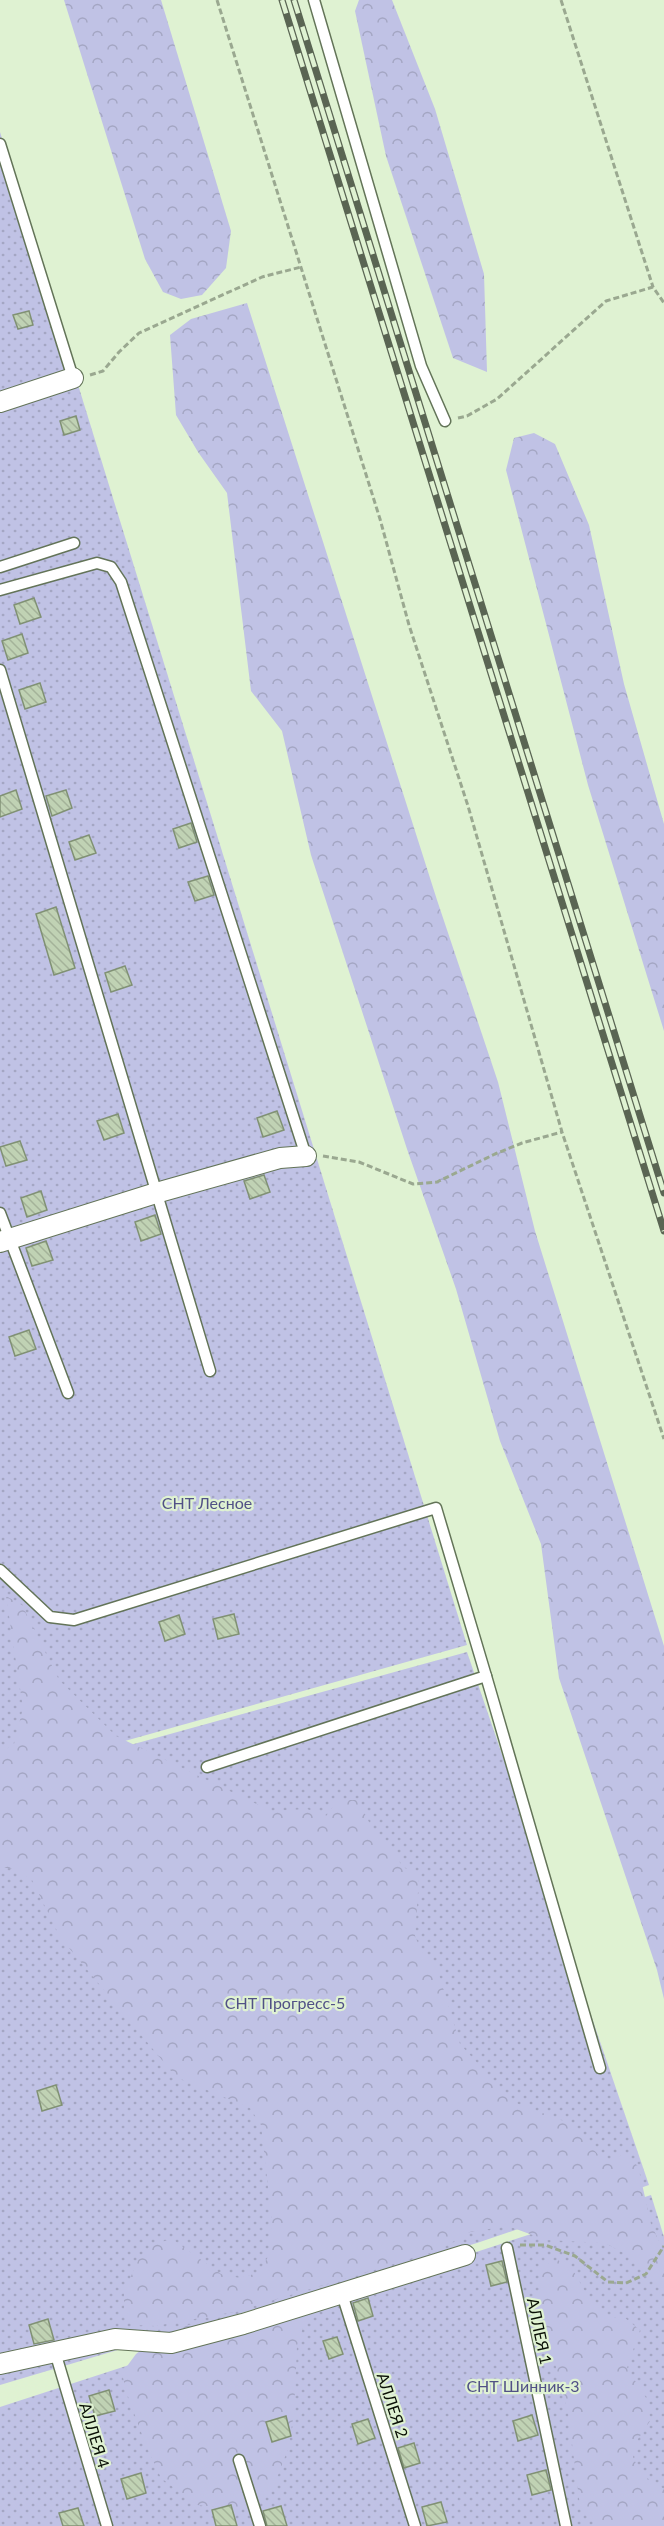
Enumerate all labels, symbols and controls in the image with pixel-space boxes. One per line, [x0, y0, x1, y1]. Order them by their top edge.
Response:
park label: СНТ Лесное [162, 1493, 252, 1512]
park label: СНТ Прогресс-5 [225, 1993, 345, 2012]
street label: АЛЛЕЯ 1 [524, 2296, 556, 2366]
street label: АЛЛЕЯ 2 [374, 2370, 412, 2440]
park label: СНТ Шинник-3 [466, 2376, 580, 2395]
street label: АЛЛЕЯ 4 [76, 2400, 114, 2470]

